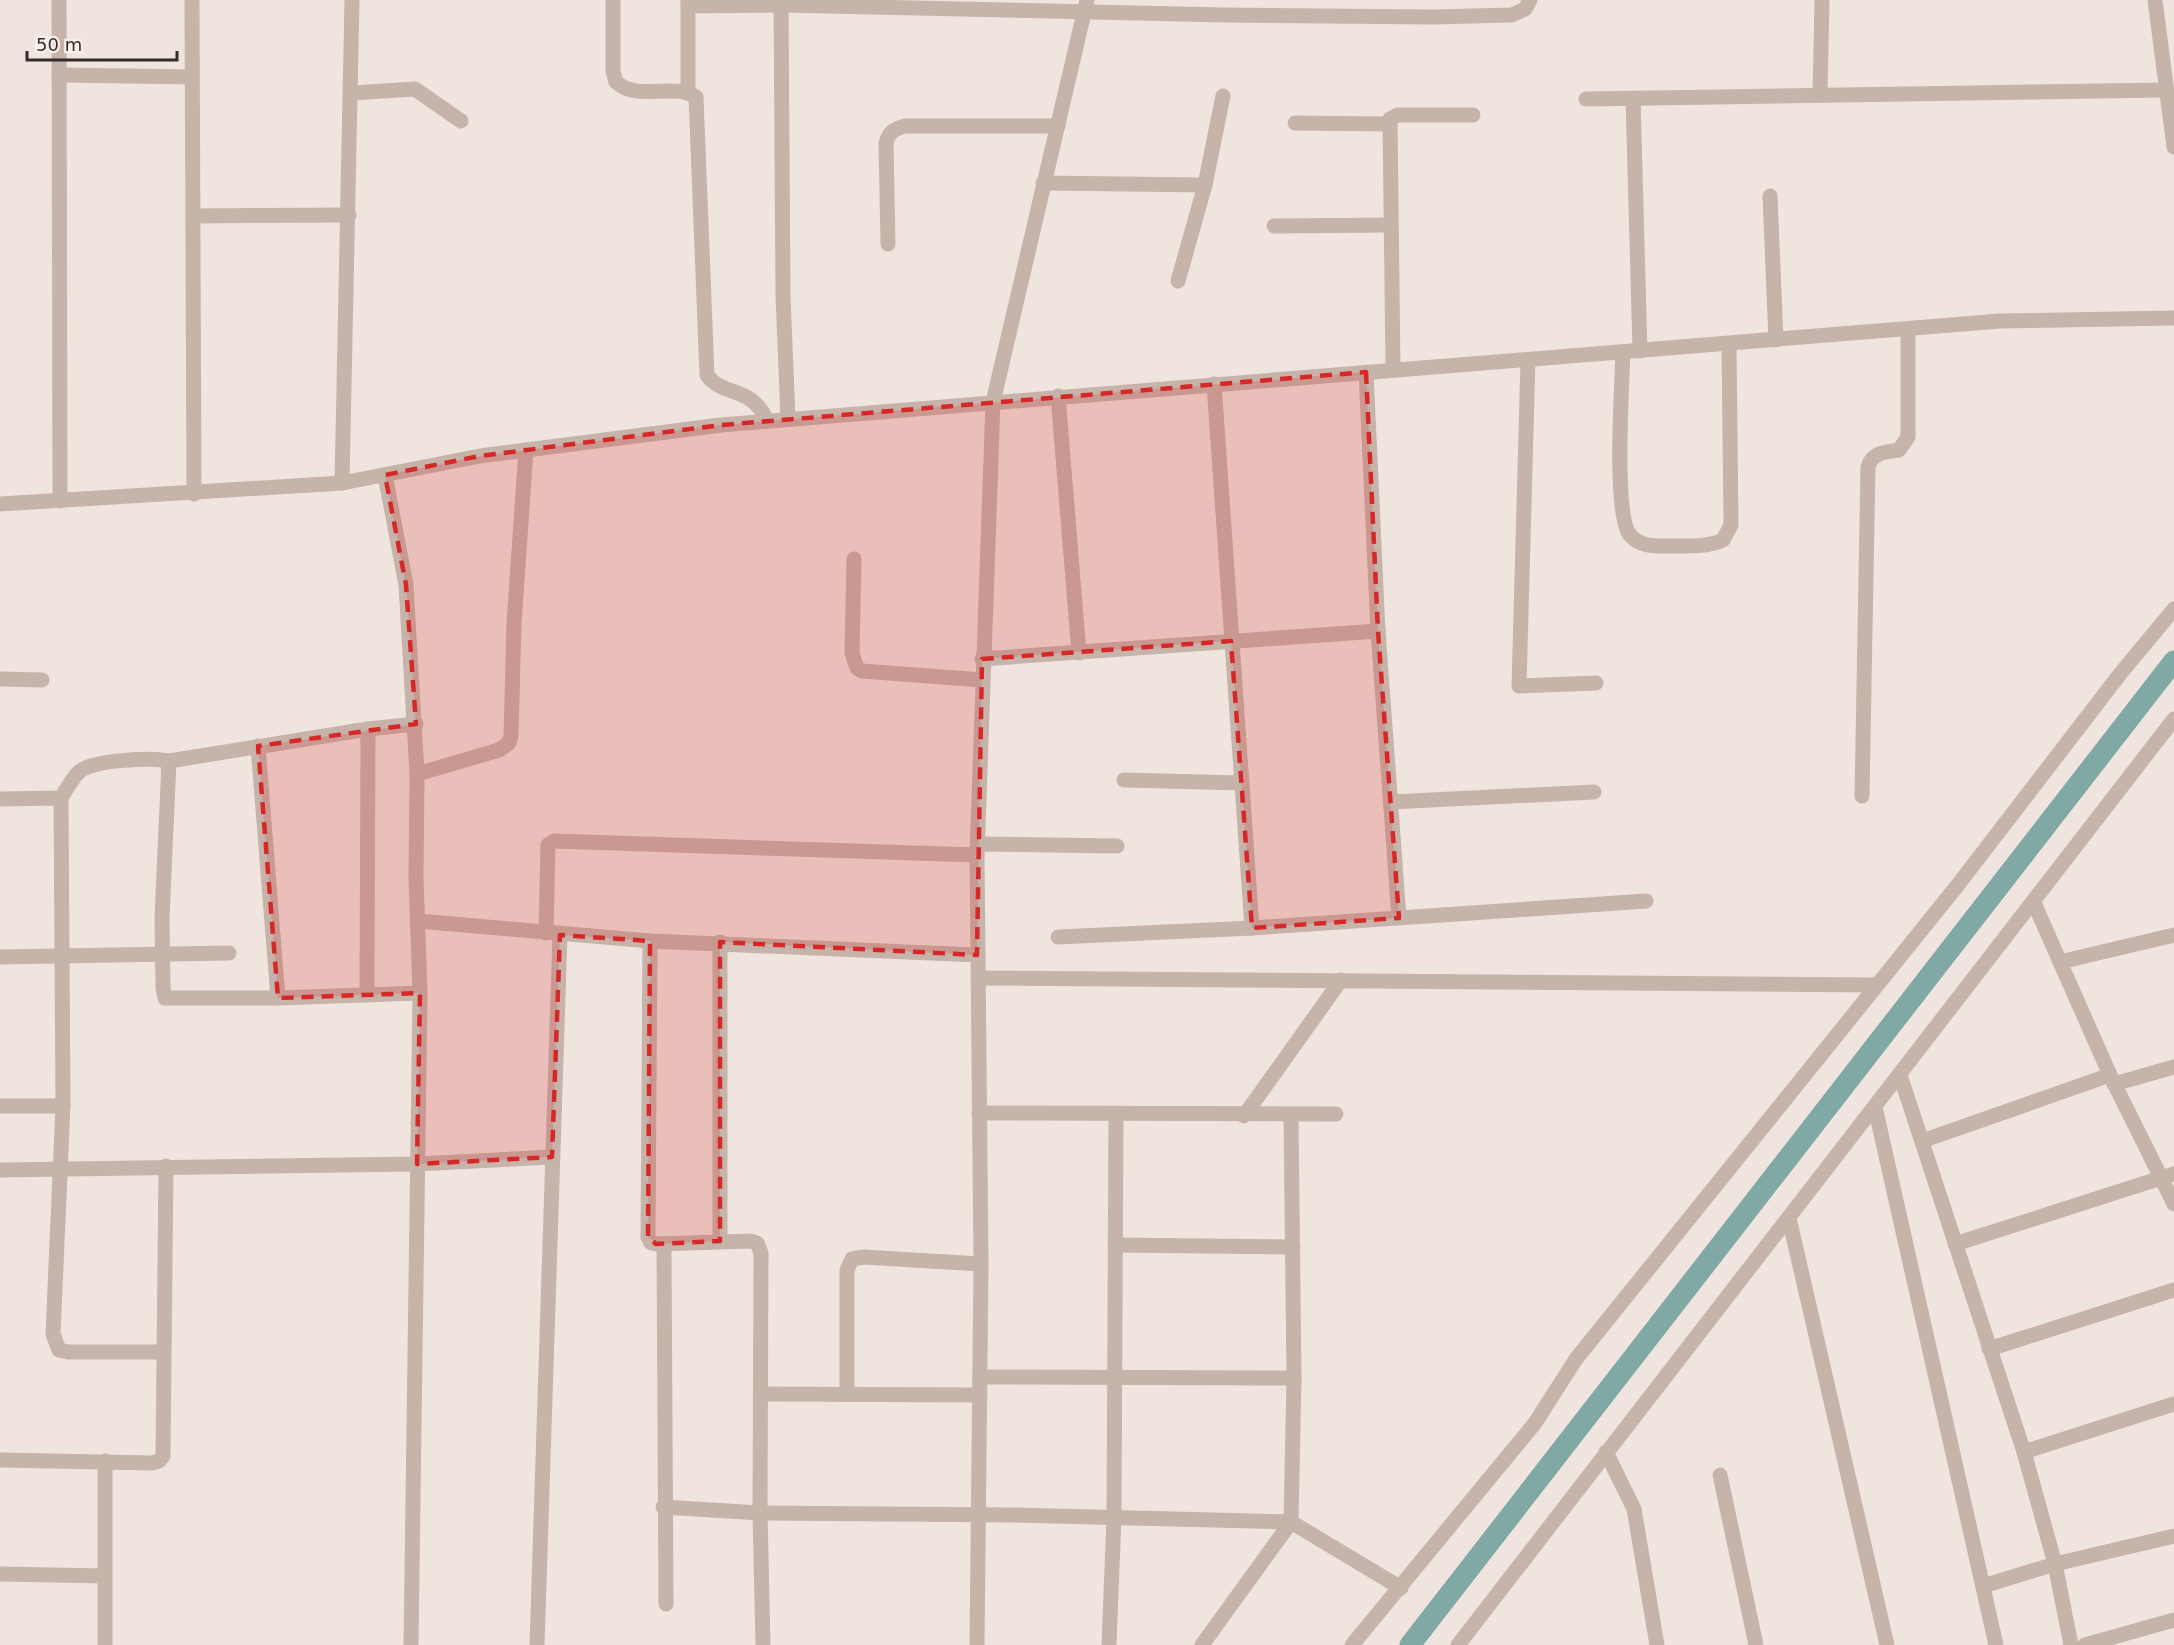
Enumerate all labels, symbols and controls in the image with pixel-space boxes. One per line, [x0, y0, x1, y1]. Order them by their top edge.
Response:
scale bar [27, 24, 177, 62]
text: 50 m [36, 34, 82, 55]

